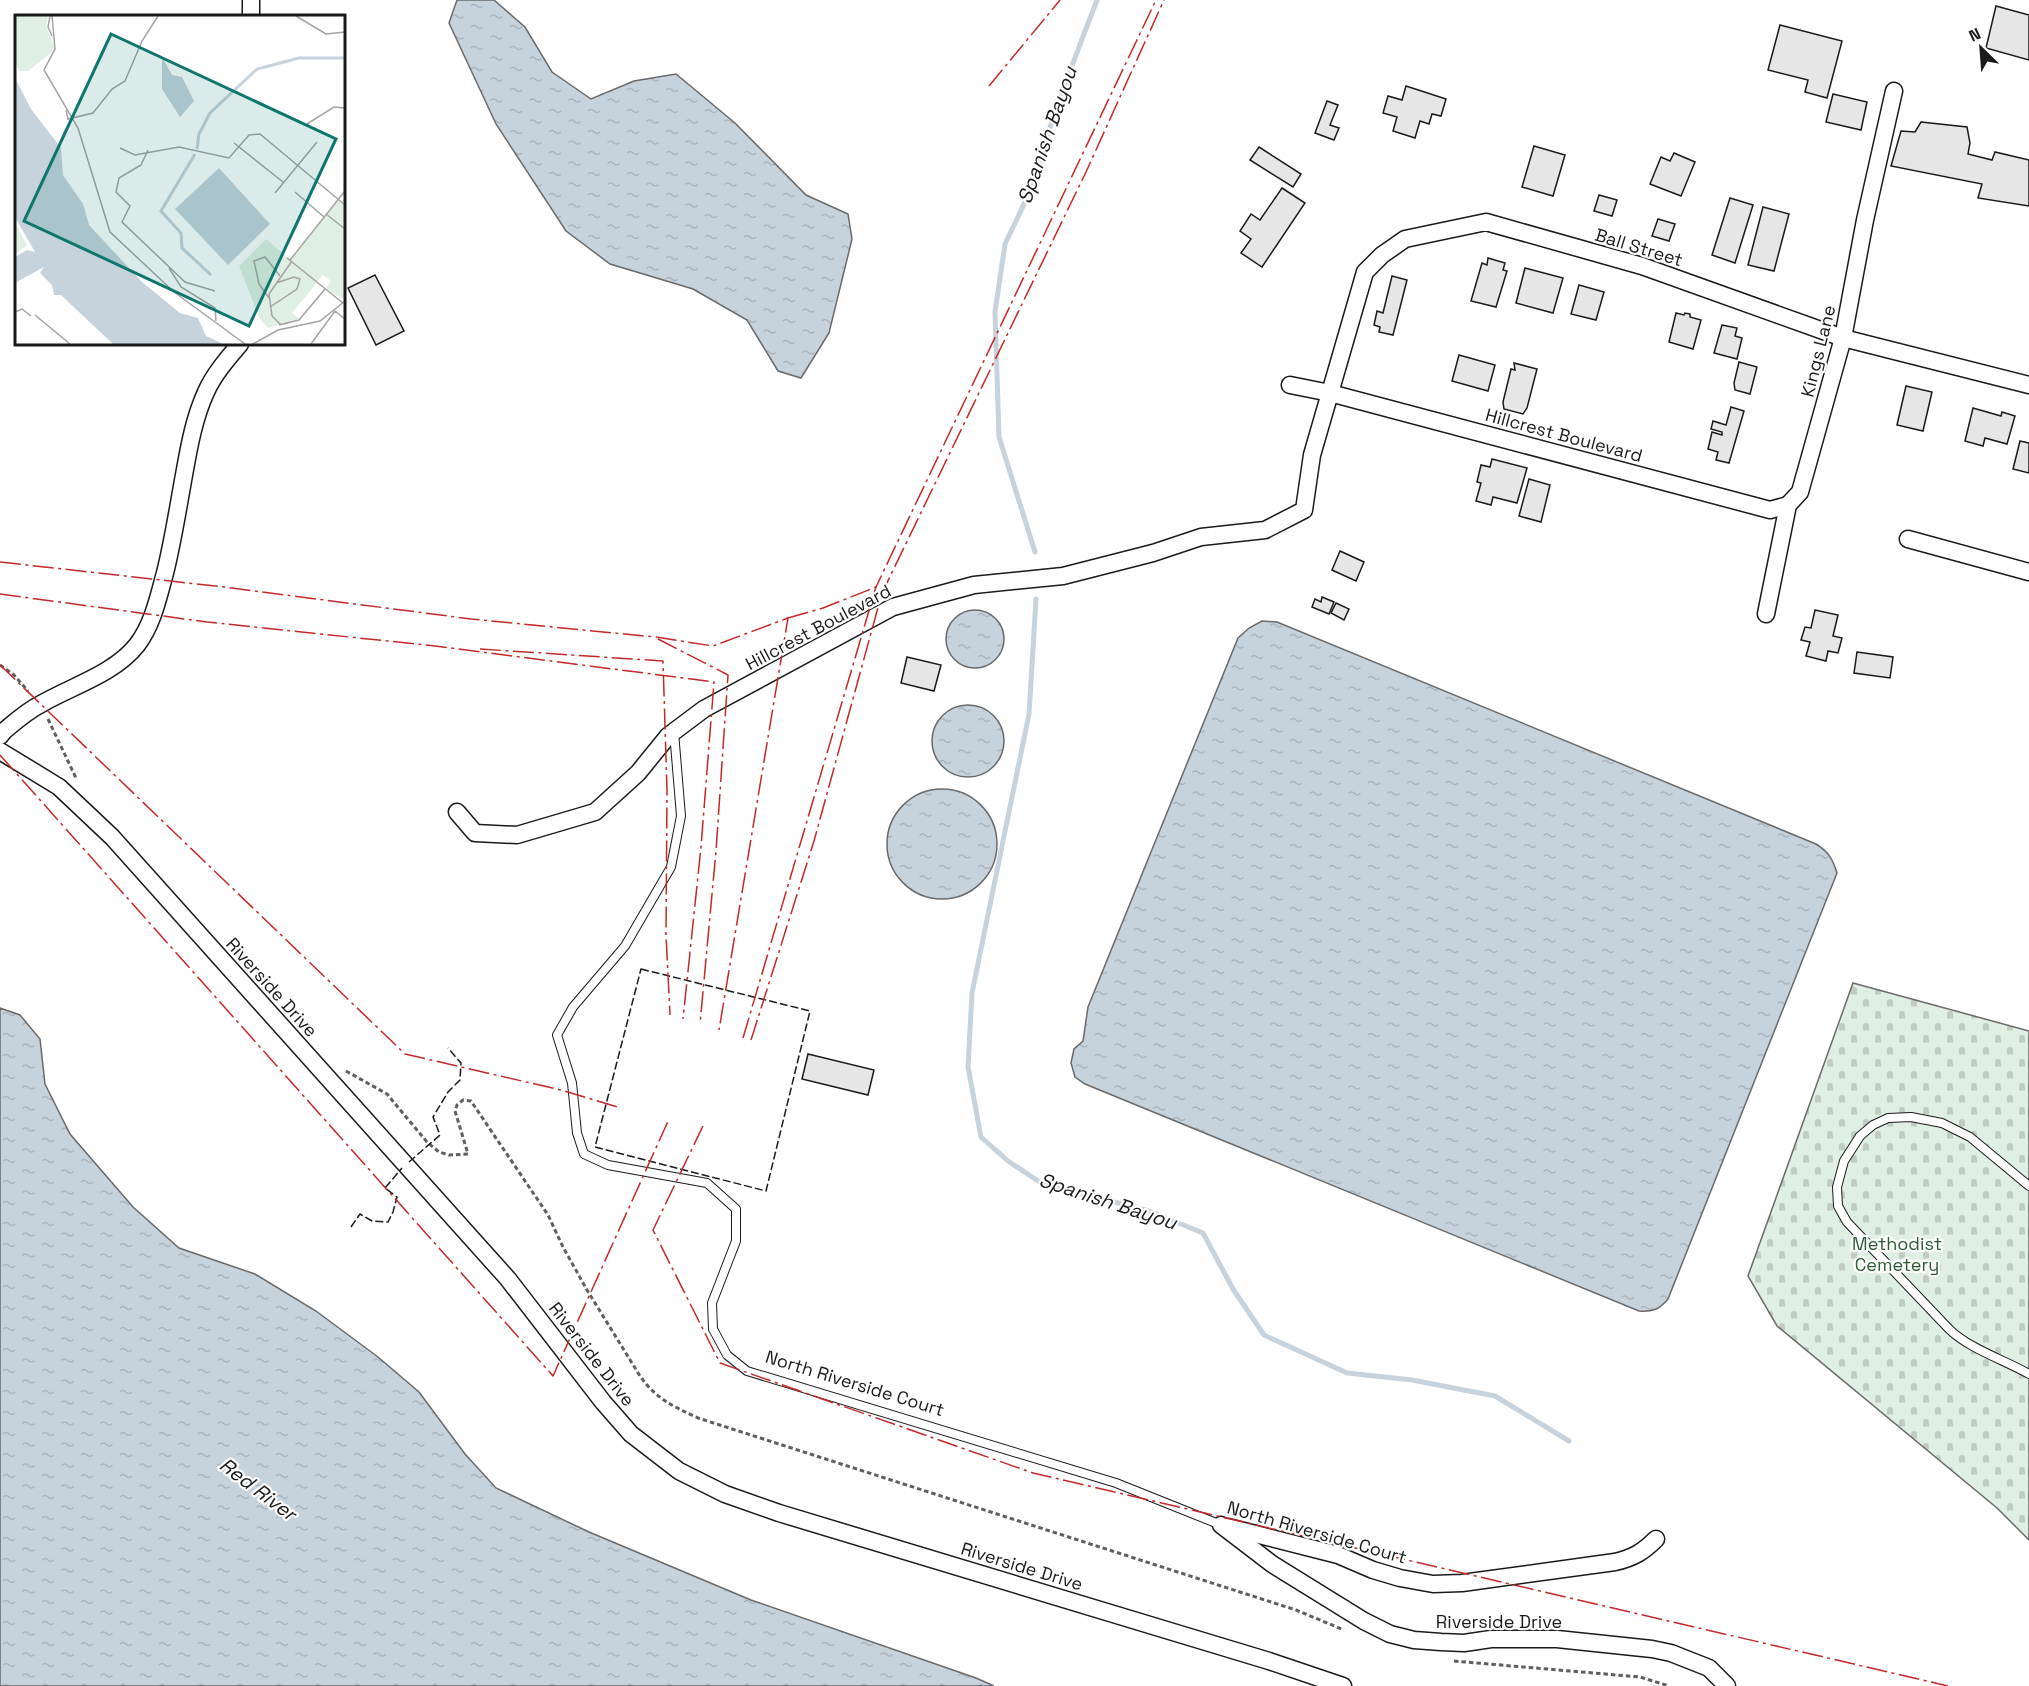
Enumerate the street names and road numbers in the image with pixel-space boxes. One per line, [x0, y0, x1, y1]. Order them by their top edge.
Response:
street label: Ball Street [1592, 223, 1686, 271]
street label: Kings Lane [1795, 303, 1841, 399]
street label: Hillcrest Boulevard [1483, 403, 1645, 467]
street label: Hillcrest Boulevard [741, 579, 895, 675]
street label: Riverside Drive [221, 932, 323, 1042]
street label: Riverside Drive [544, 1297, 640, 1411]
street label: North Riverside Court [763, 1345, 947, 1421]
street label: North Riverside Court [1225, 1495, 1409, 1569]
street label: Riverside Drive [958, 1537, 1086, 1595]
street label: Riverside Drive [1436, 1610, 1562, 1633]

